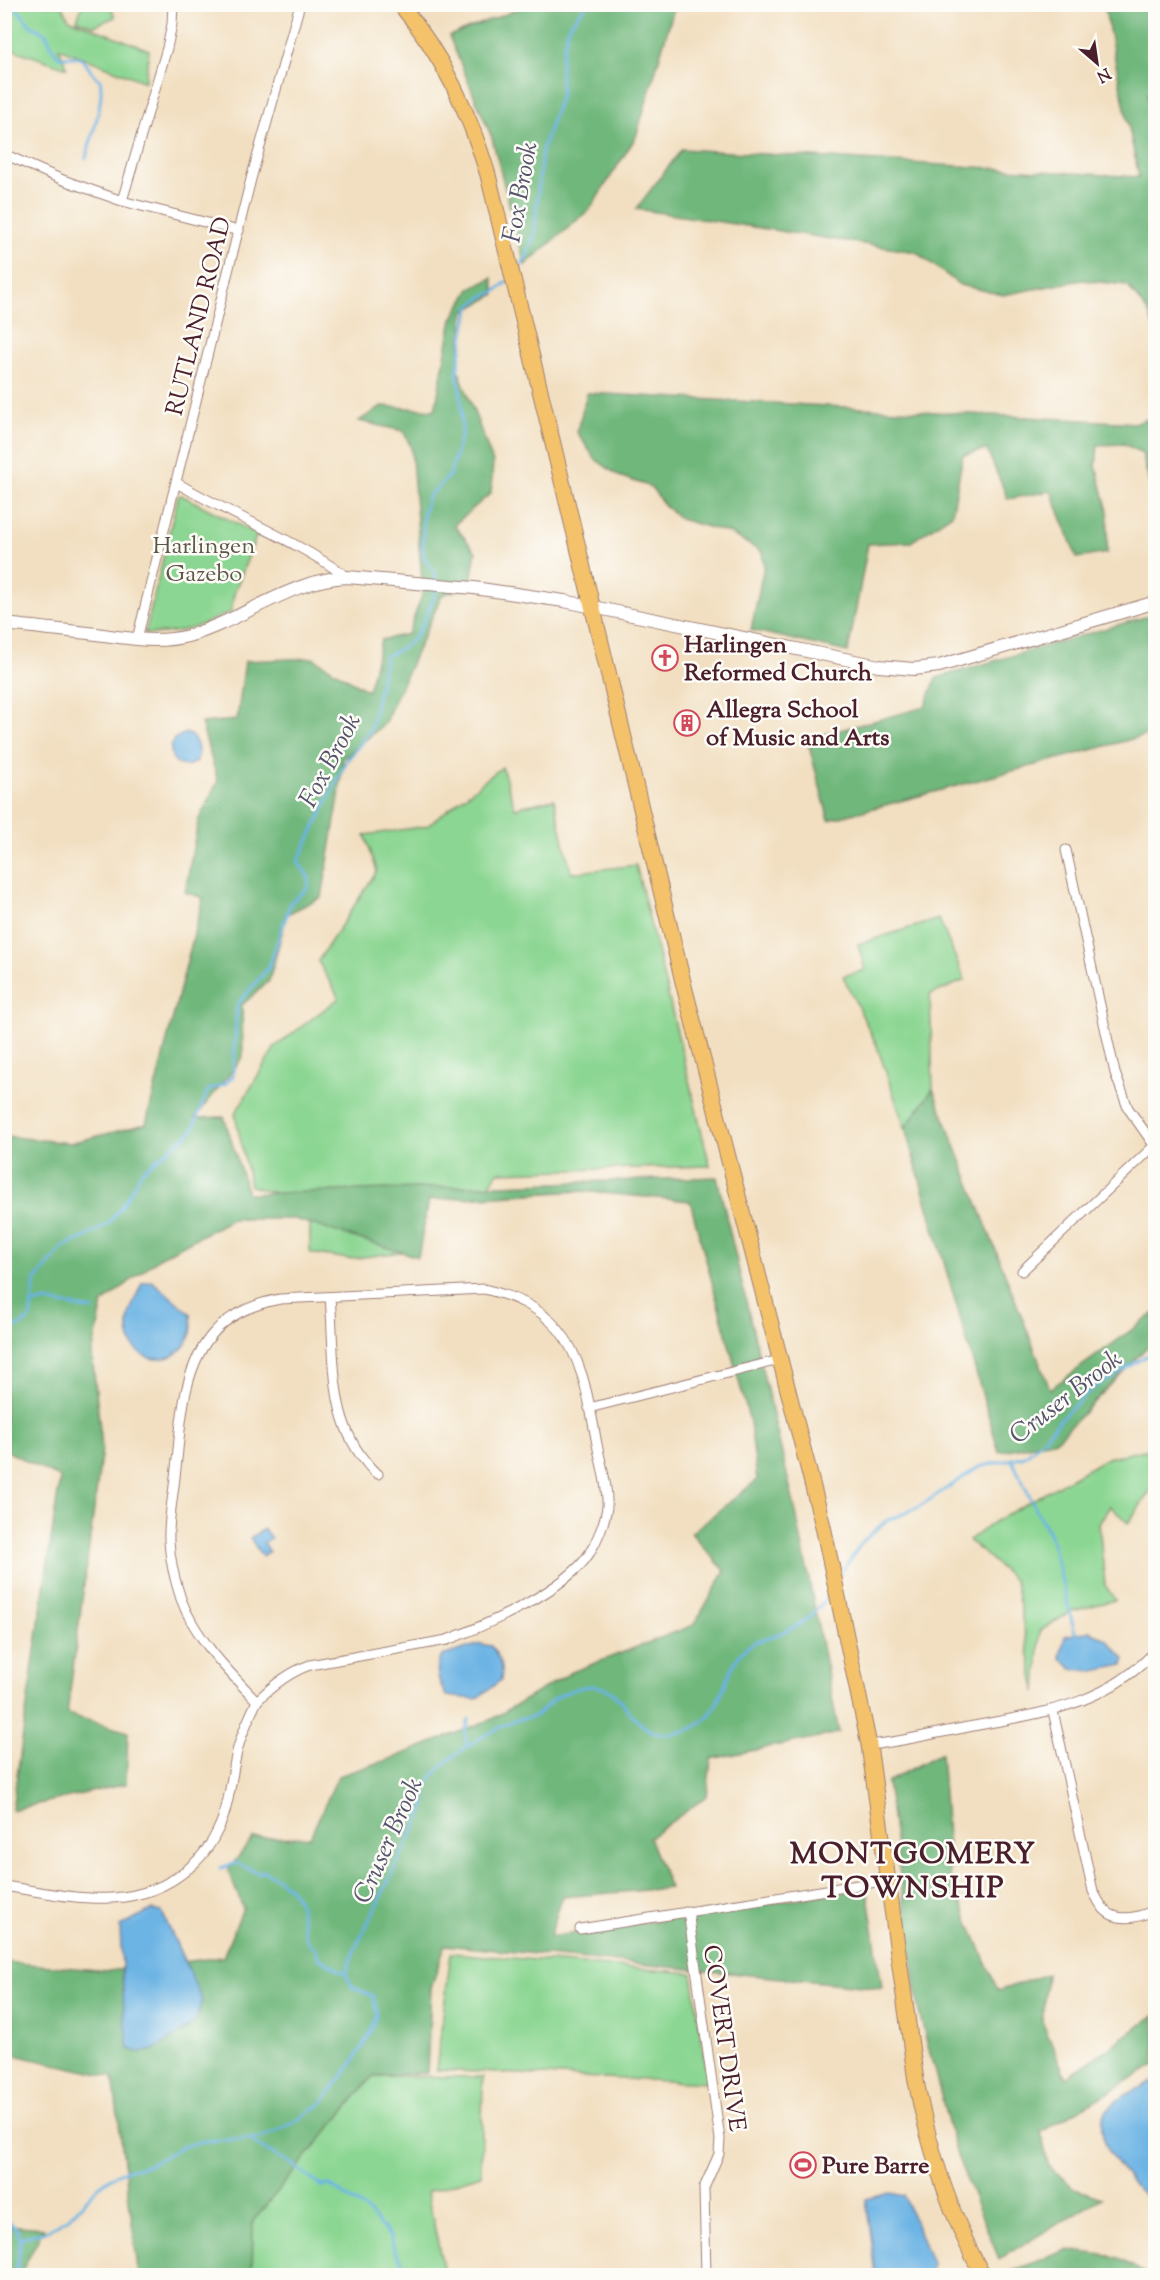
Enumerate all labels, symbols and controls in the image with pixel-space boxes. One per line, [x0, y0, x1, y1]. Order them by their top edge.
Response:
north arrow [1067, 33, 1127, 93]
text: N [1092, 61, 1114, 87]
water label: Fox Brook [494, 139, 549, 246]
street label: RUTLAND ROAD [159, 213, 241, 419]
park label: Harlingen Gazebo [152, 530, 256, 592]
place label: Harlingen Reformed Church [684, 629, 873, 691]
church icon: Harlingen Reformed Church [650, 643, 680, 673]
place label: Allegra School of Music and Arts [706, 694, 889, 756]
water label: Fox Brook [291, 707, 372, 815]
building icon: Allegra School of Music and Arts [672, 708, 702, 738]
water label: Cruser Brook [1002, 1342, 1131, 1454]
water label: Cruser Brook [345, 1772, 434, 1910]
district label: MONTGOMERY TOWNSHIP [790, 1834, 1036, 1911]
street label: COVERT DRIVE [693, 1943, 753, 2134]
sports icon: Pure Barre [788, 2150, 818, 2180]
place label: Pure Barre [822, 2150, 929, 2184]

